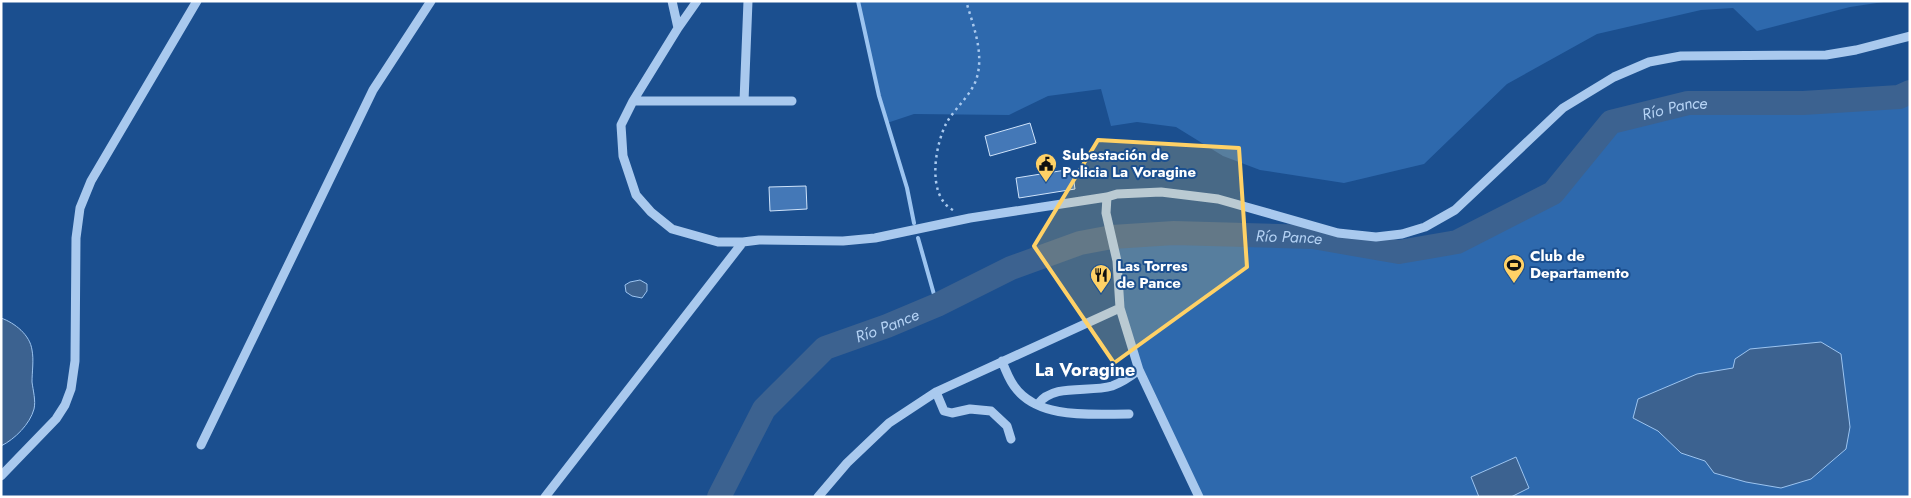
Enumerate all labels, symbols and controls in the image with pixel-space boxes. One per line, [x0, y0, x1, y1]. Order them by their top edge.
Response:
water label: Río Pance [1639, 91, 1707, 125]
place label: Subestación de Policia La Voragine [1062, 144, 1196, 183]
public building icon: Subestación de Policia La Voragine [1034, 152, 1058, 183]
water label: Río Pance [1255, 224, 1324, 250]
place label: Club de Departamento [1530, 245, 1629, 284]
sports icon: Club de Departamento [1502, 253, 1526, 284]
place label: Las Torres de Pance [1117, 255, 1188, 294]
restaurant icon: Las Torres de Pance [1089, 263, 1113, 294]
water label: Río Pance [852, 302, 922, 348]
district label: La Voragine [1035, 357, 1135, 383]

